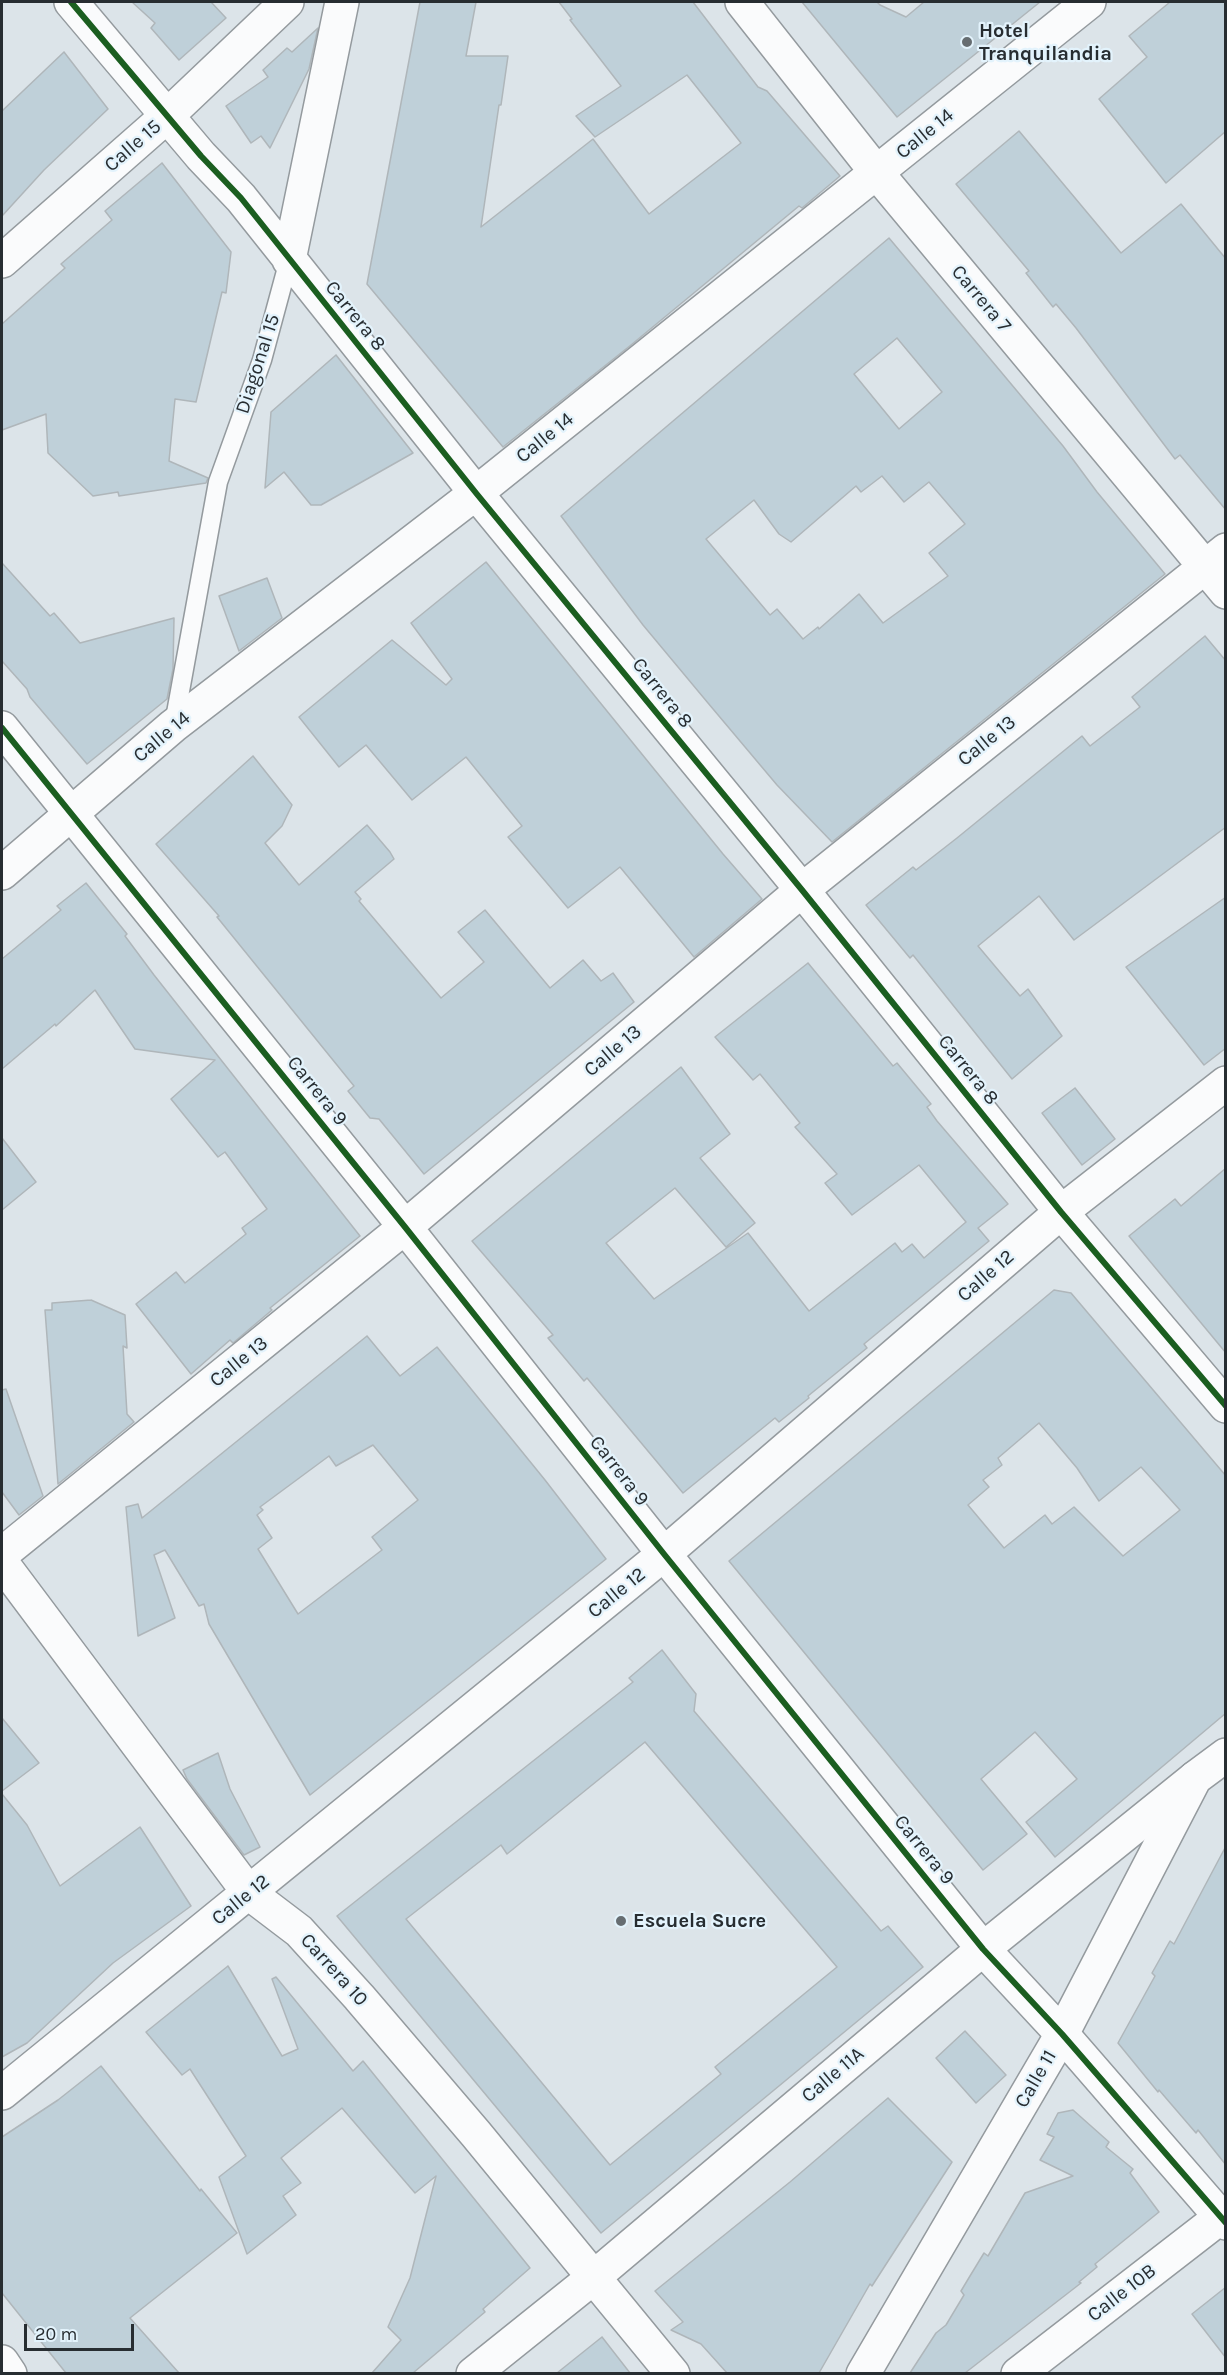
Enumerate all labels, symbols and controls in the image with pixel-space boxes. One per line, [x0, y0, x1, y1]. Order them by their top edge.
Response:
place label: Hotel Tranquilandia [979, 19, 1112, 66]
marker: Hotel Tranquilandia [960, 35, 974, 49]
street label: Calle 14 [891, 104, 959, 164]
street label: Calle 15 [100, 115, 166, 177]
street label: Carrera 7 [946, 260, 1016, 338]
street label: Carrera 8 [319, 276, 391, 356]
street label: Diagonal 15 [231, 311, 285, 417]
street label: Calle 14 [511, 408, 579, 468]
street label: Carrera 8 [626, 653, 698, 733]
street label: Calle 14 [129, 706, 195, 768]
street label: Calle 13 [953, 710, 1021, 772]
street label: Calle 13 [579, 1020, 647, 1082]
street label: Carrera 8 [932, 1030, 1004, 1110]
street label: Carrera 9 [282, 1051, 352, 1131]
street label: Calle 12 [953, 1245, 1019, 1307]
street label: Calle 13 [205, 1331, 273, 1393]
street label: Carrera 9 [584, 1431, 654, 1511]
street label: Calle 12 [583, 1562, 651, 1624]
street label: Carrera 9 [889, 1810, 959, 1890]
street label: Calle 12 [207, 1869, 275, 1931]
place label: Escuela Sucre [633, 1909, 766, 1933]
marker: Escuela Sucre [614, 1914, 628, 1928]
street label: Carrera 10 [295, 1929, 373, 2011]
street label: Calle 11A [797, 2042, 869, 2108]
street label: Calle 11 [1010, 2046, 1062, 2112]
street label: Calle 10B [1083, 2259, 1161, 2327]
scale bar [27, 2312, 136, 2350]
text: 20 m [35, 2323, 77, 2345]

